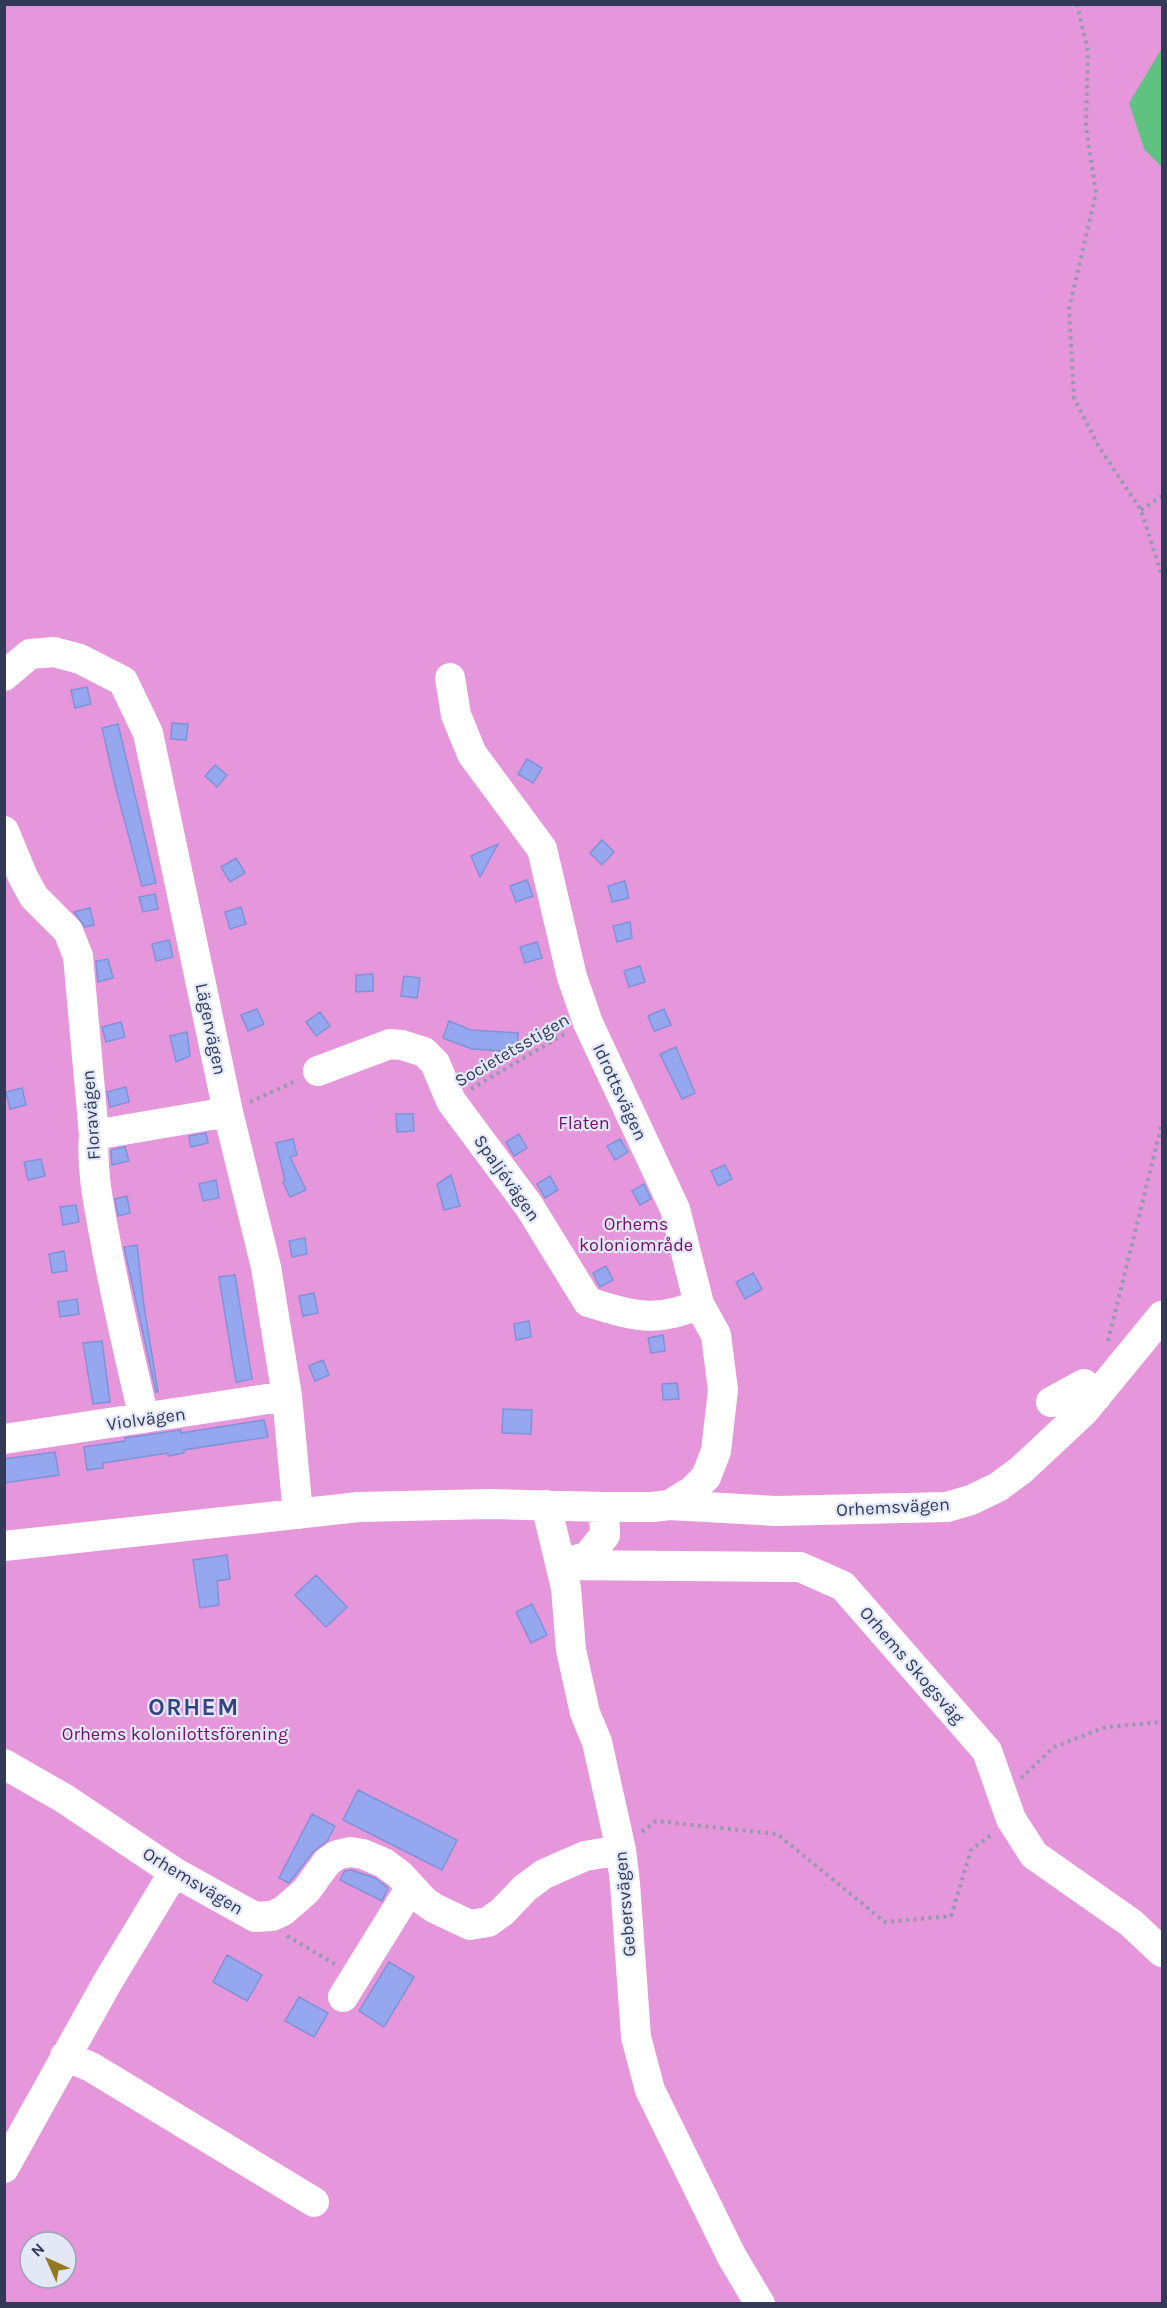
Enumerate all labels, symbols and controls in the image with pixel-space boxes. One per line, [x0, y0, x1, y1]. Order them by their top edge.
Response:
street label: Lägervägen [191, 981, 231, 1077]
street label: Societetsstigen [451, 1008, 573, 1092]
street label: Idrottsvägen [588, 1040, 652, 1144]
street label: Floravägen [77, 1069, 105, 1161]
park label: Flaten [558, 1112, 610, 1134]
street label: Spaljévägen [469, 1131, 545, 1225]
park label: Orhems koloniområde [579, 1213, 693, 1256]
street label: Violvägen [105, 1403, 187, 1435]
street label: Orhemsvägen [836, 1493, 950, 1521]
street label: Orhems Skogsväg [855, 1602, 969, 1728]
district label: ORHEM [148, 1693, 240, 1721]
park label: Orhems kolonilottsförening [62, 1723, 288, 1745]
street label: Orhemsvägen [139, 1842, 247, 1920]
street label: Gebersvägen [609, 1850, 641, 1958]
north arrow [18, 2230, 78, 2290]
text: N [27, 2239, 49, 2261]

